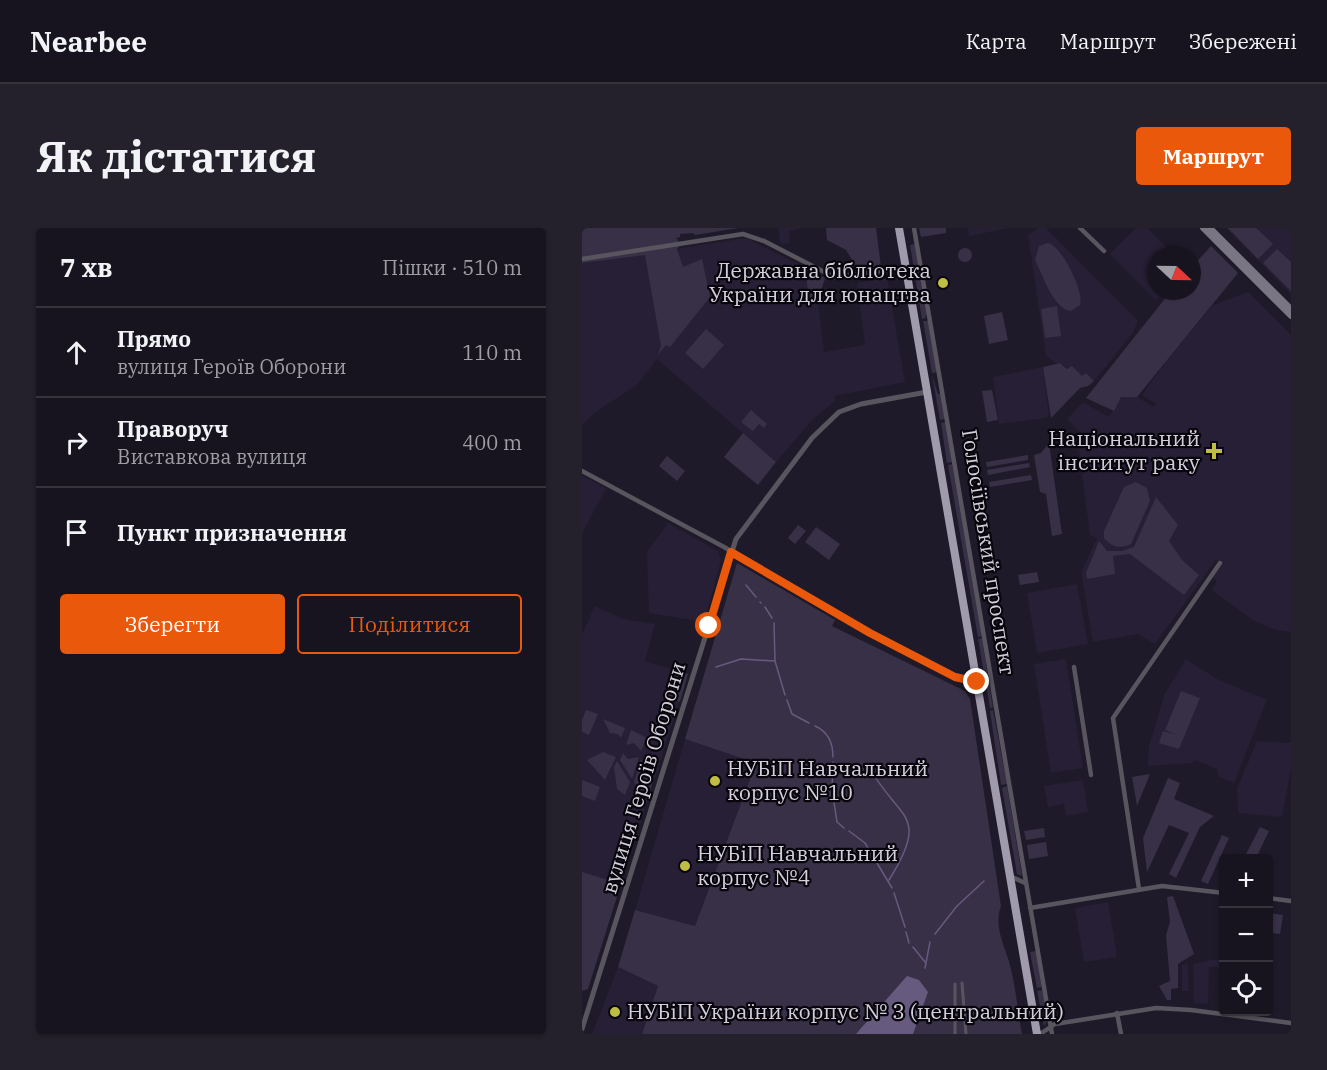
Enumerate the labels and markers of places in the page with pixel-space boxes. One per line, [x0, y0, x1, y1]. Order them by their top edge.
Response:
place label: Державна бібліотека України для юнацтва [709, 256, 931, 308]
marker: Державна бібліотека України для юнацтва [936, 276, 950, 290]
place label: Національний інститут раку [1048, 424, 1201, 476]
marker: Національний інститут раку [1205, 442, 1223, 460]
place label: НУБіП Навчальний корпус №10 [727, 754, 928, 806]
marker: НУБіП Навчальний корпус №10 [708, 774, 722, 788]
place label: НУБіП Навчальний корпус №4 [697, 839, 898, 891]
marker: НУБіП Навчальний корпус №4 [678, 859, 692, 873]
place label: НУБіП України корпус № 3 (центральний) [627, 997, 1064, 1025]
marker: НУБіП України корпус № 3 (центральний) [608, 1005, 622, 1019]

